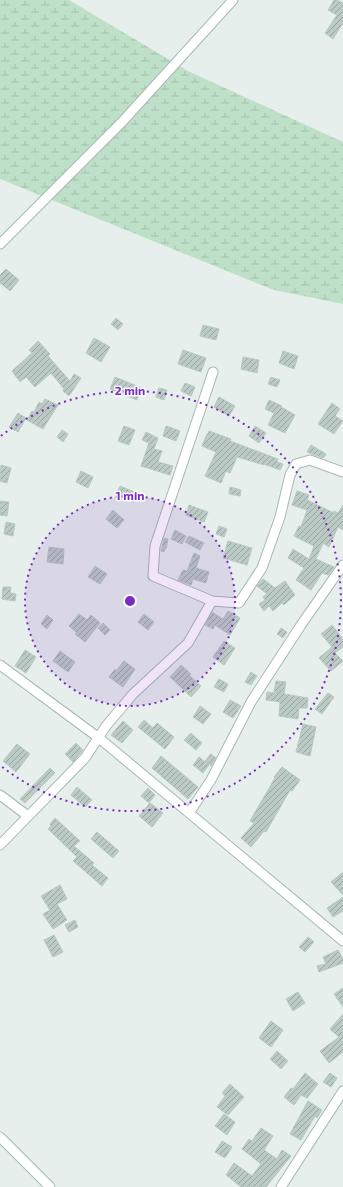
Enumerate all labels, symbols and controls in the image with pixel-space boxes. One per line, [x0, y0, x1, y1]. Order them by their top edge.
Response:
text: 2 min [115, 383, 145, 397]
text: 1 min [116, 488, 144, 502]
centre of rings [123, 594, 137, 608]

